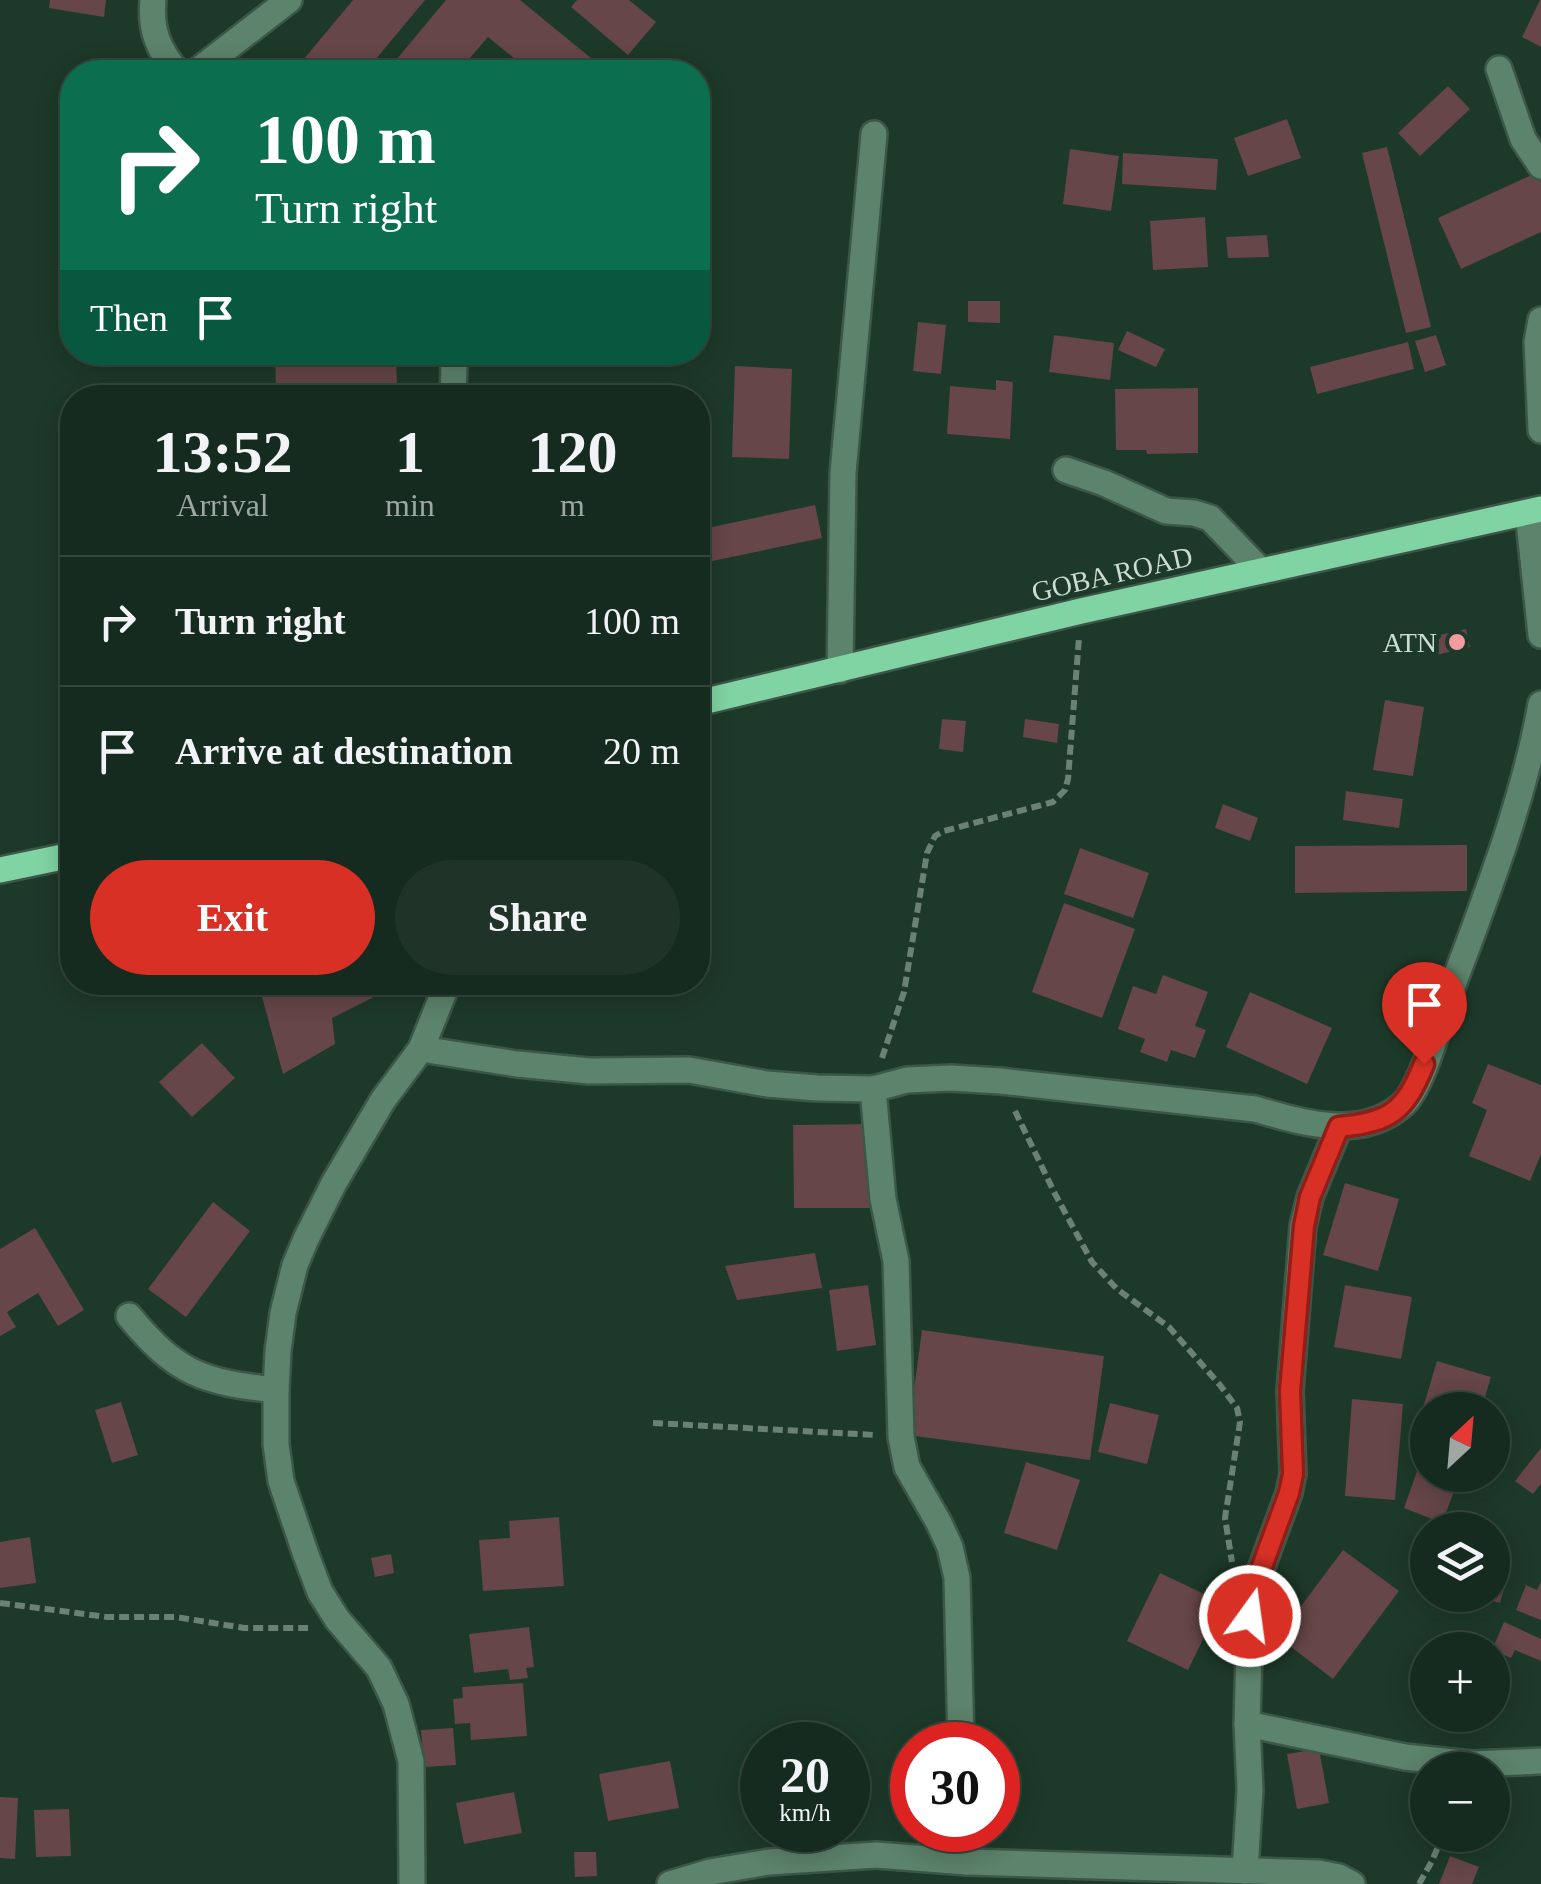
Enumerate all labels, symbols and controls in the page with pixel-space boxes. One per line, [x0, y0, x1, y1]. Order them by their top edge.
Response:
icon: right [90, 100, 220, 230]
text: 100 m [255, 101, 436, 178]
text: Turn right [255, 183, 437, 233]
icon: arrive [188, 290, 243, 345]
text: Then [90, 297, 168, 339]
text: 13:52 [153, 419, 293, 485]
text: 1 [395, 419, 425, 485]
text: 120 [527, 419, 617, 485]
text: Arrival [176, 487, 269, 523]
text: min [385, 487, 435, 523]
text: m [560, 487, 585, 523]
street label: GOBA ROAD [1029, 540, 1195, 608]
icon: right [90, 594, 145, 649]
text: Turn right [175, 600, 346, 642]
text: 100 m [584, 600, 680, 642]
place label: ATN [1383, 627, 1437, 658]
marker: ATN [1446, 631, 1468, 653]
icon: arrive [90, 724, 145, 779]
text: Arrive at destination [175, 730, 513, 772]
text: 20 m [603, 730, 680, 772]
button: Exit [90, 860, 375, 975]
button: Share [395, 860, 680, 975]
pin [1382, 962, 1467, 1065]
icon: arrive [1397, 977, 1452, 1032]
north arrow [1410, 1392, 1510, 1492]
map controls [1410, 1392, 1510, 1852]
button: layers [1410, 1512, 1510, 1612]
position arrow [1198, 1564, 1302, 1668]
button: + [1410, 1632, 1510, 1732]
speed limit sign: 30 [890, 1722, 1020, 1852]
text: 20 [780, 1747, 830, 1803]
button: − [1410, 1752, 1510, 1852]
text: km/h [779, 1799, 831, 1826]

